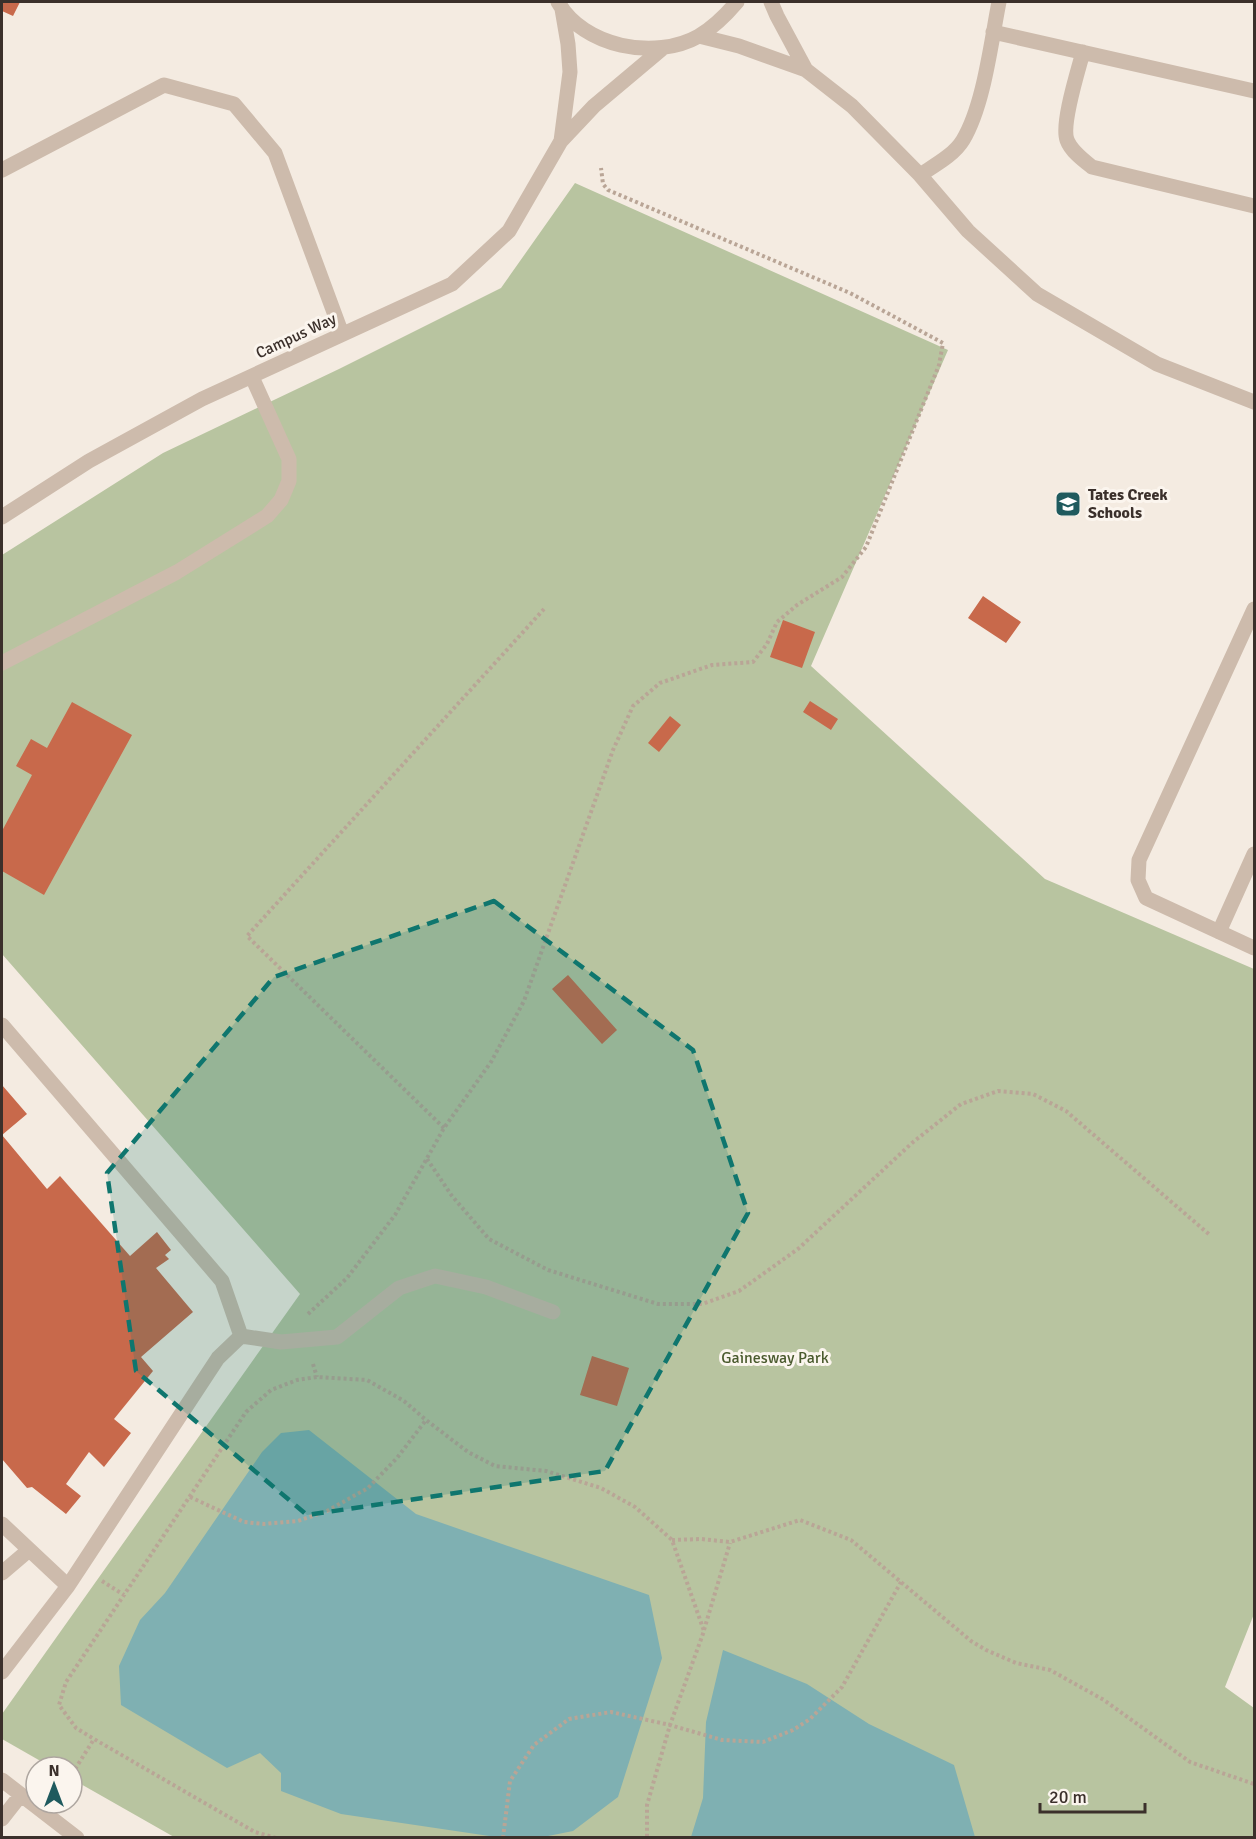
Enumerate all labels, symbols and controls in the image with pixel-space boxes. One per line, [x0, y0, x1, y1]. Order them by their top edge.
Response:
street label: Campus Way [253, 308, 340, 363]
place label: Tates Creek Schools [1088, 485, 1168, 523]
school or university icon: Tates Creek Schools [1053, 489, 1083, 519]
park label: Gainesway Park [721, 1348, 829, 1368]
north arrow [24, 1755, 84, 1815]
text: N [48, 1761, 60, 1781]
scale bar [1040, 1776, 1145, 1814]
text: 20 m [1049, 1786, 1087, 1808]

